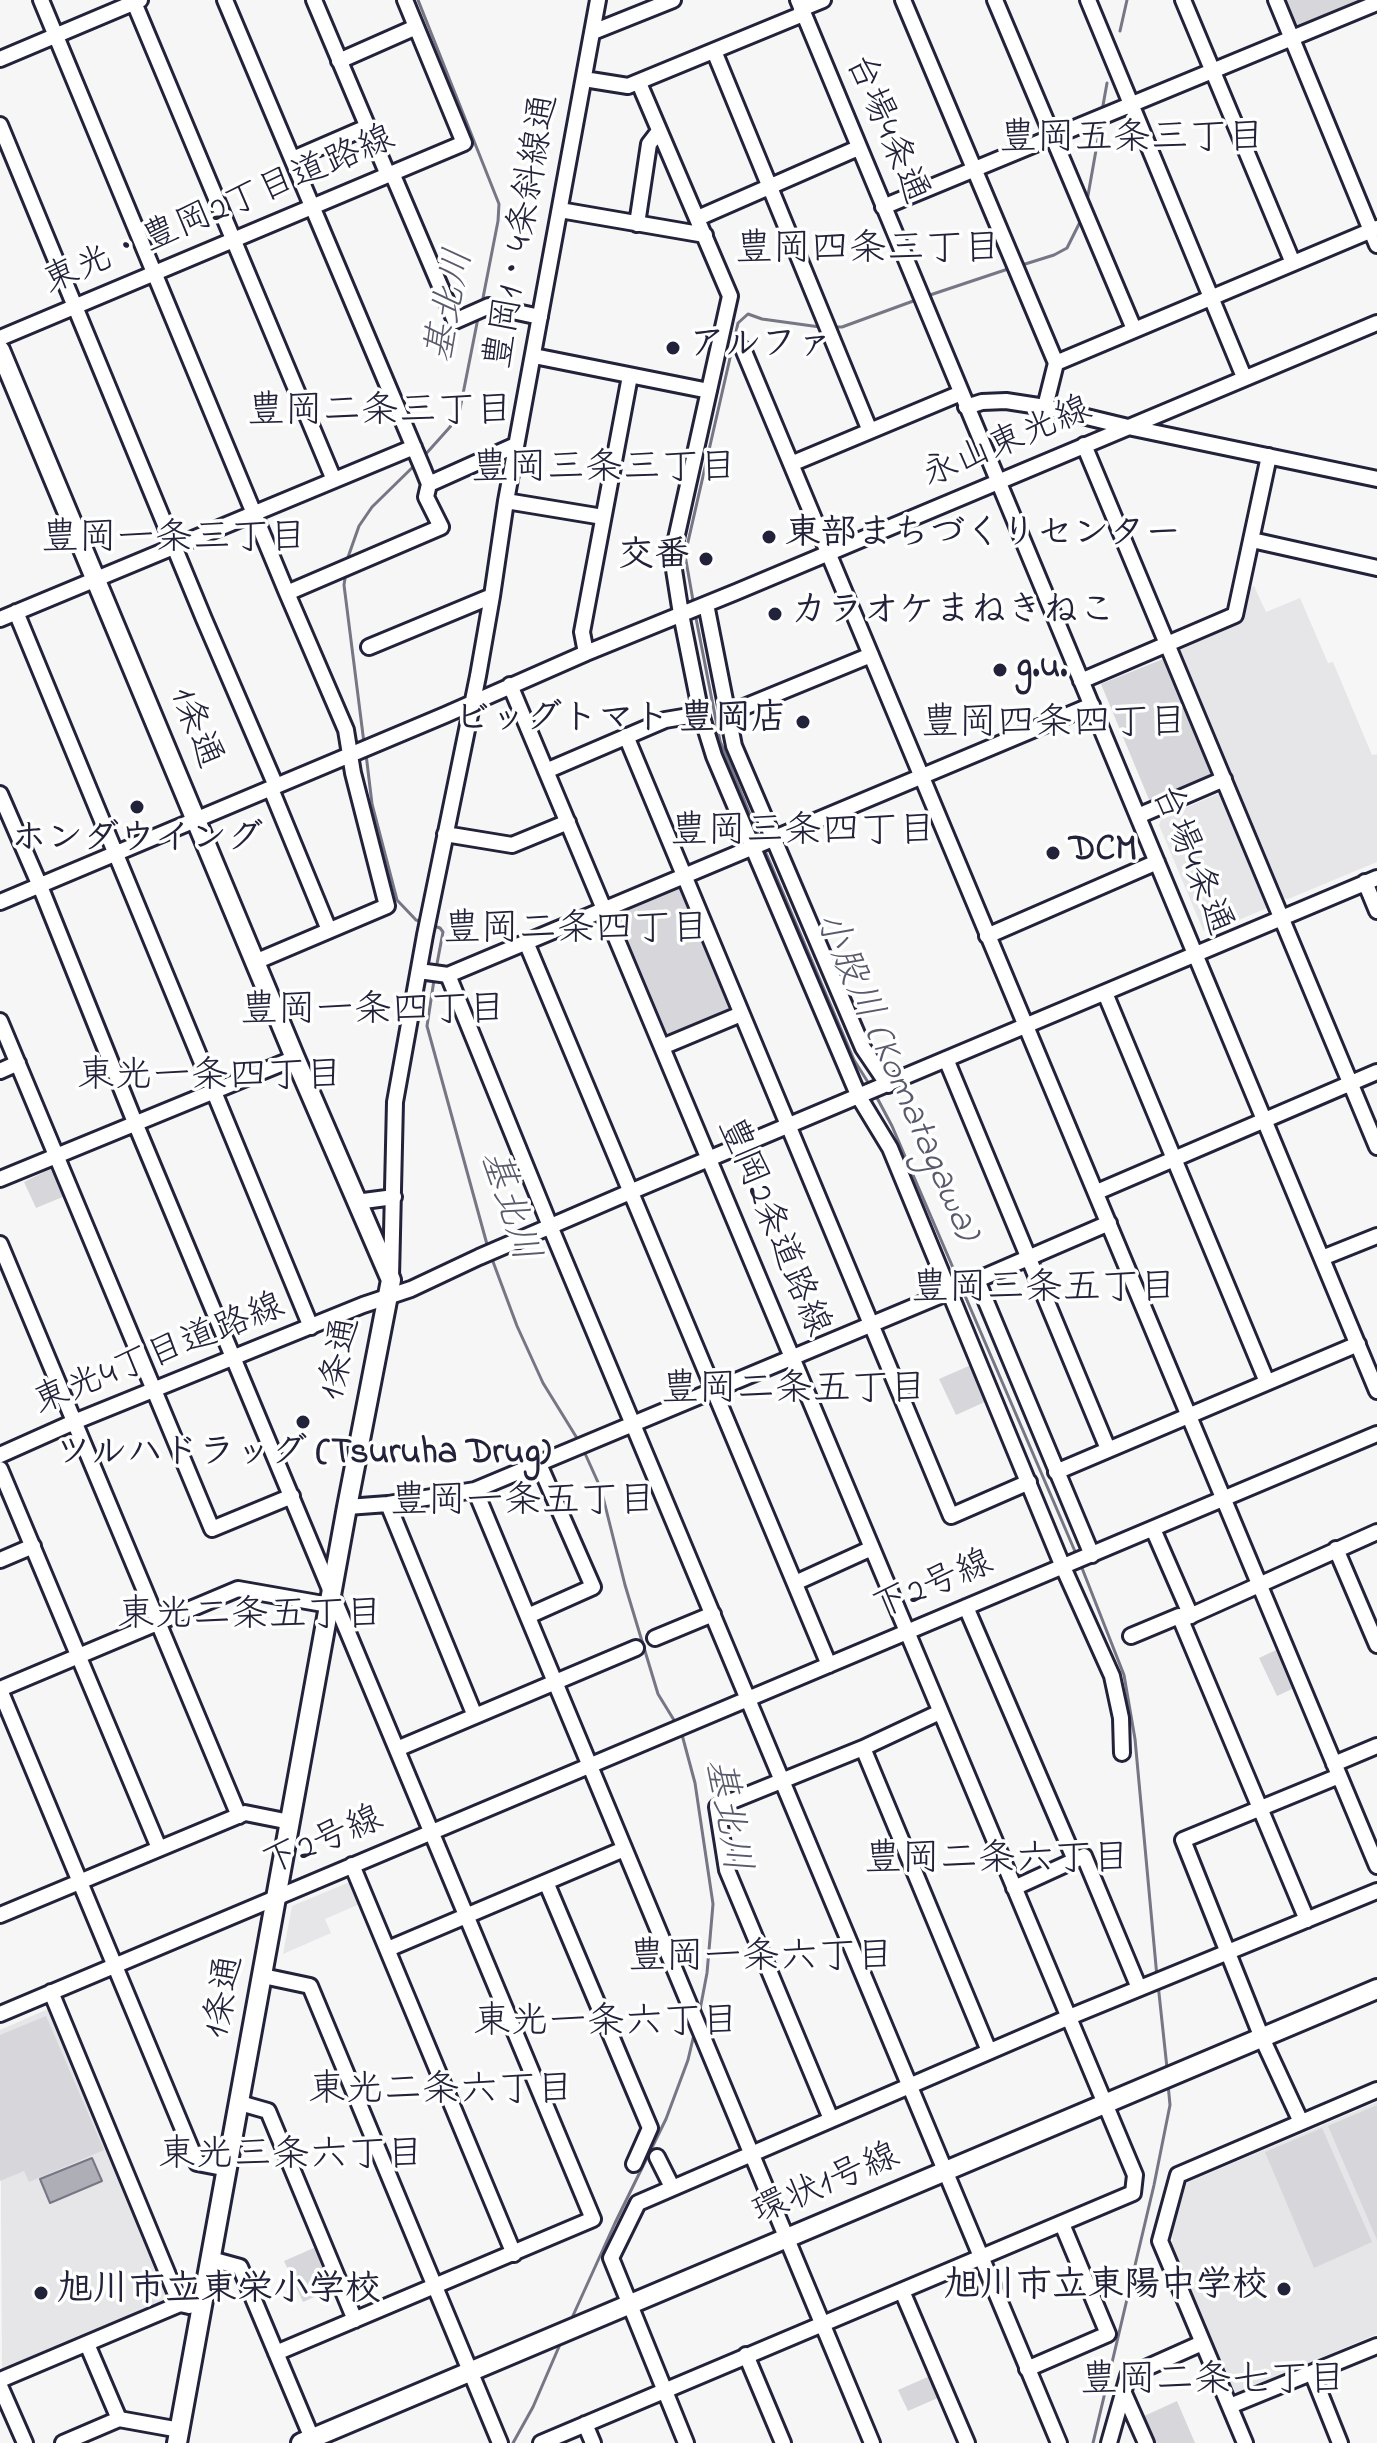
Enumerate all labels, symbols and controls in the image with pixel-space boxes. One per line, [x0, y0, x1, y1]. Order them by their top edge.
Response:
street label: 台場4条通 [833, 48, 935, 212]
street label: 豊岡1・4条斜線通 [480, 91, 570, 373]
street label: 東光・豊岡2丁目道路線 [38, 119, 402, 307]
district label: 豊岡五条三丁目 [999, 119, 1265, 165]
district label: 豊岡四条三丁目 [735, 230, 1001, 276]
water label: 基北川 [420, 246, 486, 366]
place label: アルファ [689, 326, 833, 370]
marker: アルファ [664, 339, 682, 357]
street label: 永山東光線 [917, 390, 1099, 500]
district label: 豊岡二条三丁目 [247, 392, 513, 438]
district label: 豊岡三条三丁目 [471, 449, 737, 495]
place label: 東部まちづくりセンター [785, 515, 1181, 559]
district label: 豊岡一条三丁目 [41, 519, 307, 565]
marker: 東部まちづくりセンター [760, 528, 778, 546]
place label: 交番 [618, 537, 690, 581]
marker: 交番 [697, 550, 715, 568]
place label: カラオケまねきねこ [791, 592, 1115, 636]
marker: カラオケまねきねこ [766, 605, 784, 623]
place label: g.u. [1016, 648, 1067, 692]
marker: g.u. [991, 661, 1009, 679]
street label: 1条通 [157, 682, 229, 776]
place label: ビッグトマト 豊岡店 [454, 700, 787, 744]
district label: 豊岡四条四丁目 [921, 704, 1187, 750]
marker: ビッグトマト 豊岡店 [794, 713, 812, 731]
street label: 台場4条通 [1139, 779, 1239, 943]
marker: ホンダウイング [128, 798, 146, 816]
district label: 豊岡三条四丁目 [670, 812, 936, 858]
place label: ホンダウイング [11, 820, 263, 864]
place label: DCM [1069, 831, 1137, 875]
marker: DCM [1044, 844, 1062, 862]
water label: 小股川 (Komatagawa) [801, 905, 987, 1249]
district label: 豊岡二条四丁目 [443, 910, 709, 956]
district label: 豊岡一条四丁目 [240, 991, 506, 1037]
district label: 東光一条四丁目 [77, 1057, 343, 1103]
street label: 豊岡2条道路線 [705, 1112, 837, 1344]
water label: 基北川 [467, 1146, 545, 1268]
district label: 豊岡三条五丁目 [911, 1269, 1177, 1315]
street label: 東光4丁目道路線 [28, 1287, 292, 1427]
street label: 1条通 [314, 1314, 372, 1404]
district label: 豊岡二条五丁目 [661, 1370, 927, 1416]
marker: ツルハドラッグ (Tsuruha Drug) [294, 1413, 312, 1431]
place label: ツルハドラッグ (Tsuruha Drug) [55, 1434, 551, 1478]
district label: 豊岡一条五丁目 [390, 1482, 656, 1528]
street label: 下2号線 [868, 1544, 1000, 1632]
district label: 東光二条五丁目 [117, 1596, 383, 1642]
water label: 基北川 [692, 1756, 756, 1876]
street label: 下2号線 [258, 1800, 390, 1888]
district label: 豊岡二条六丁目 [864, 1840, 1130, 1886]
district label: 豊岡一条六丁目 [628, 1938, 894, 1984]
street label: 1条通 [198, 1952, 256, 2042]
district label: 東光一条六丁目 [473, 2003, 739, 2049]
district label: 東光二条六丁目 [308, 2071, 574, 2117]
district label: 東光三条六丁目 [158, 2136, 424, 2182]
street label: 環状1号線 [747, 2137, 907, 2237]
place label: 旭川市立東陽中学校 [944, 2267, 1268, 2311]
place label: 旭川市立東栄小学校 [57, 2271, 381, 2315]
marker: 旭川市立東陽中学校 [1275, 2280, 1293, 2298]
marker: 旭川市立東栄小学校 [32, 2284, 50, 2302]
district label: 豊岡二条七丁目 [1080, 2361, 1346, 2407]

